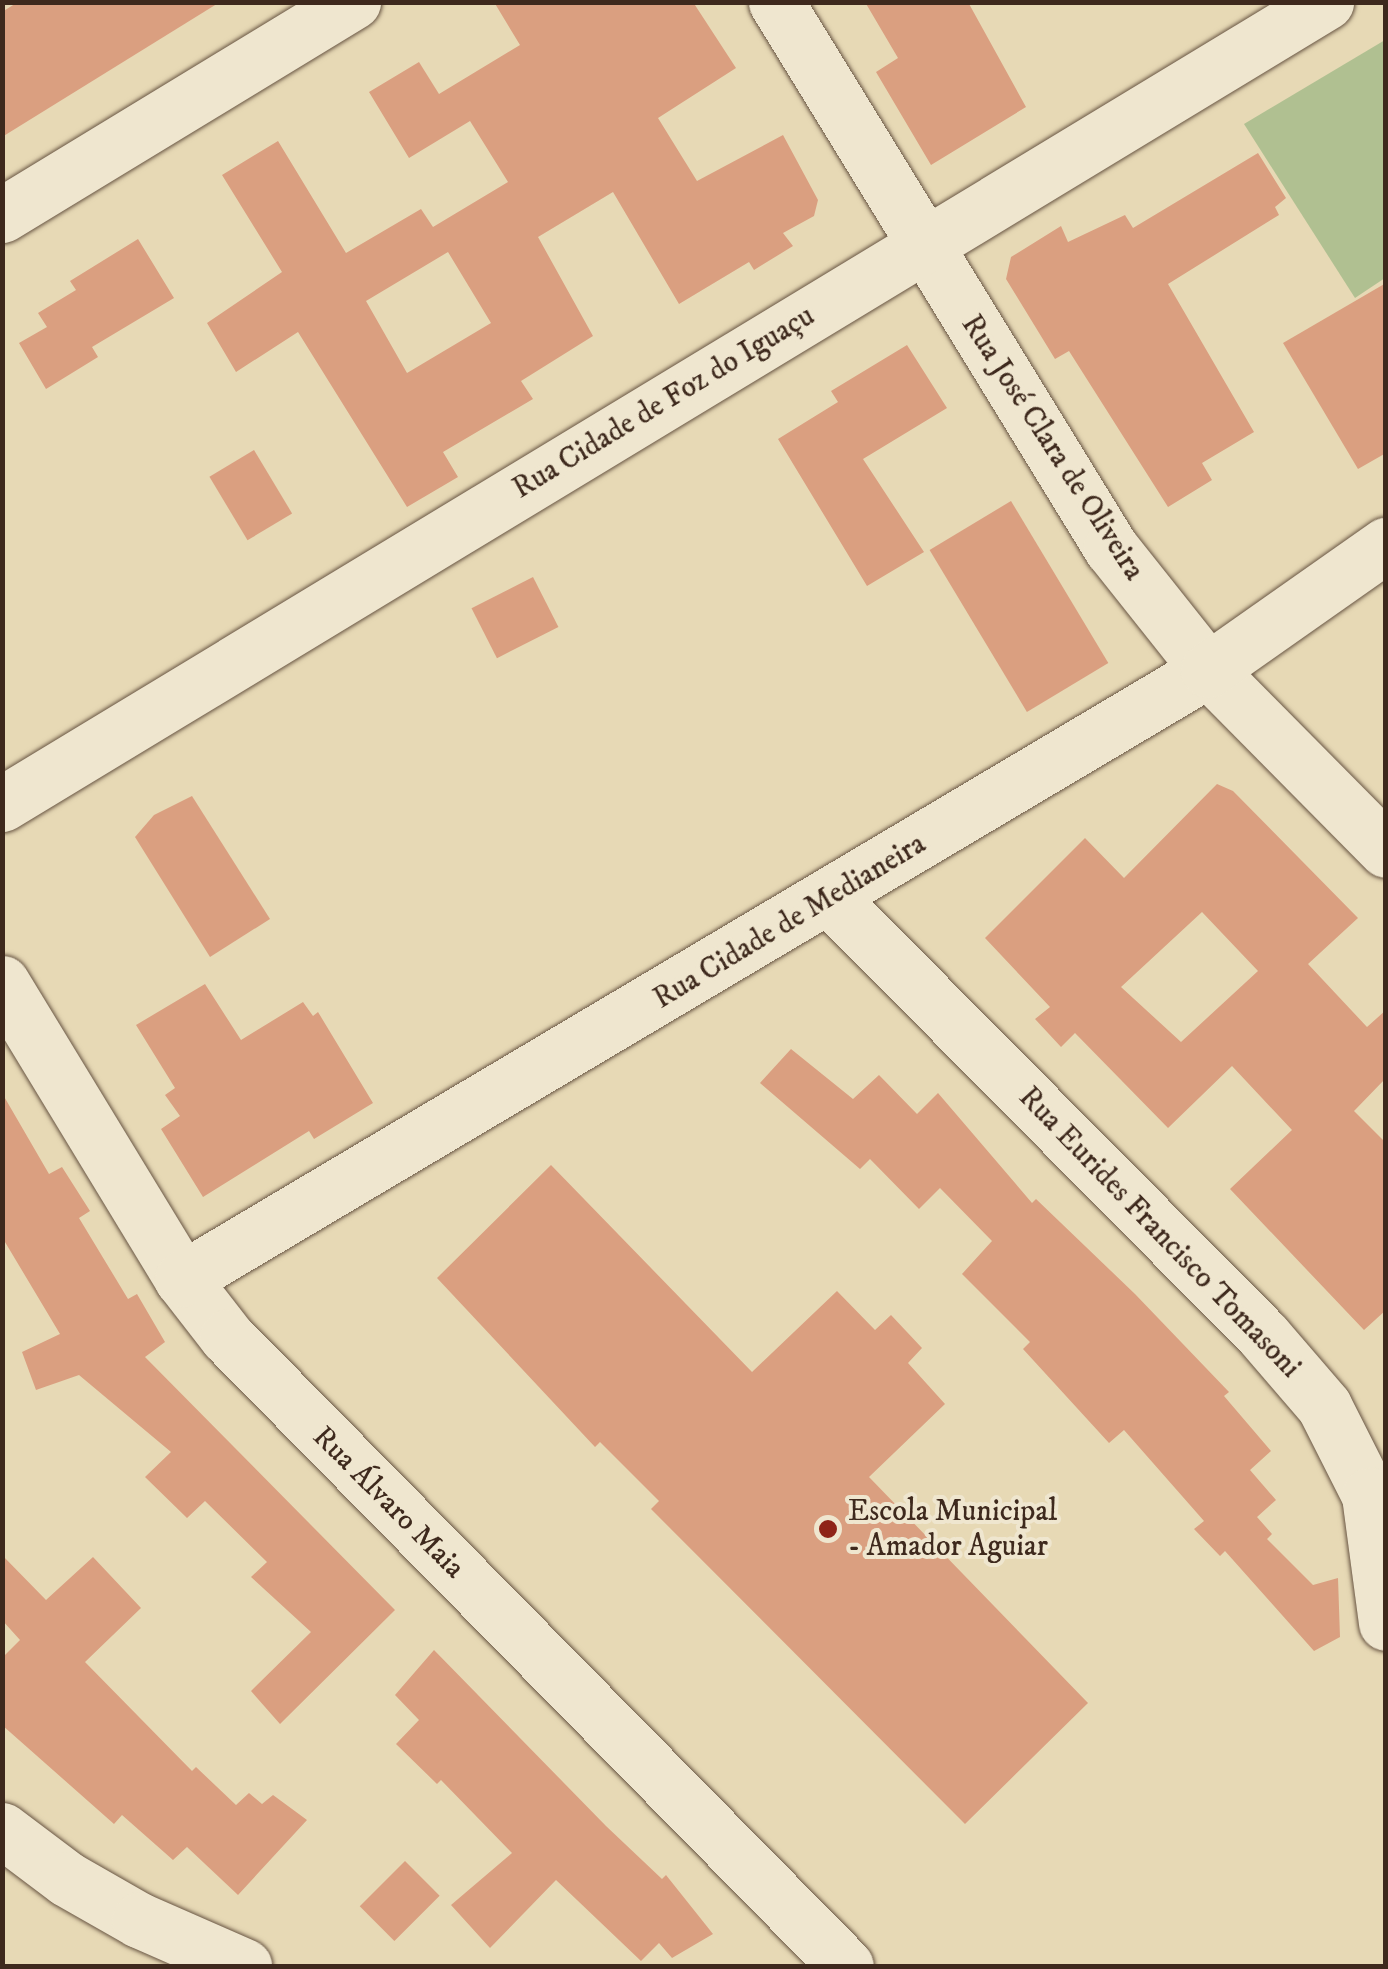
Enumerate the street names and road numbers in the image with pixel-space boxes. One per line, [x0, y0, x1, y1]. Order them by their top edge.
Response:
street label: Rua Cidade de Foz do Iguaçu [507, 299, 821, 507]
street label: Rua José Clara de Oliveira [953, 309, 1151, 587]
street label: Rua Cidade de Medianeira [647, 826, 933, 1018]
street label: Rua Eurides Francisco Tomasoni [1010, 1080, 1308, 1386]
street label: Rua Álvaro Maia [304, 1419, 472, 1587]

